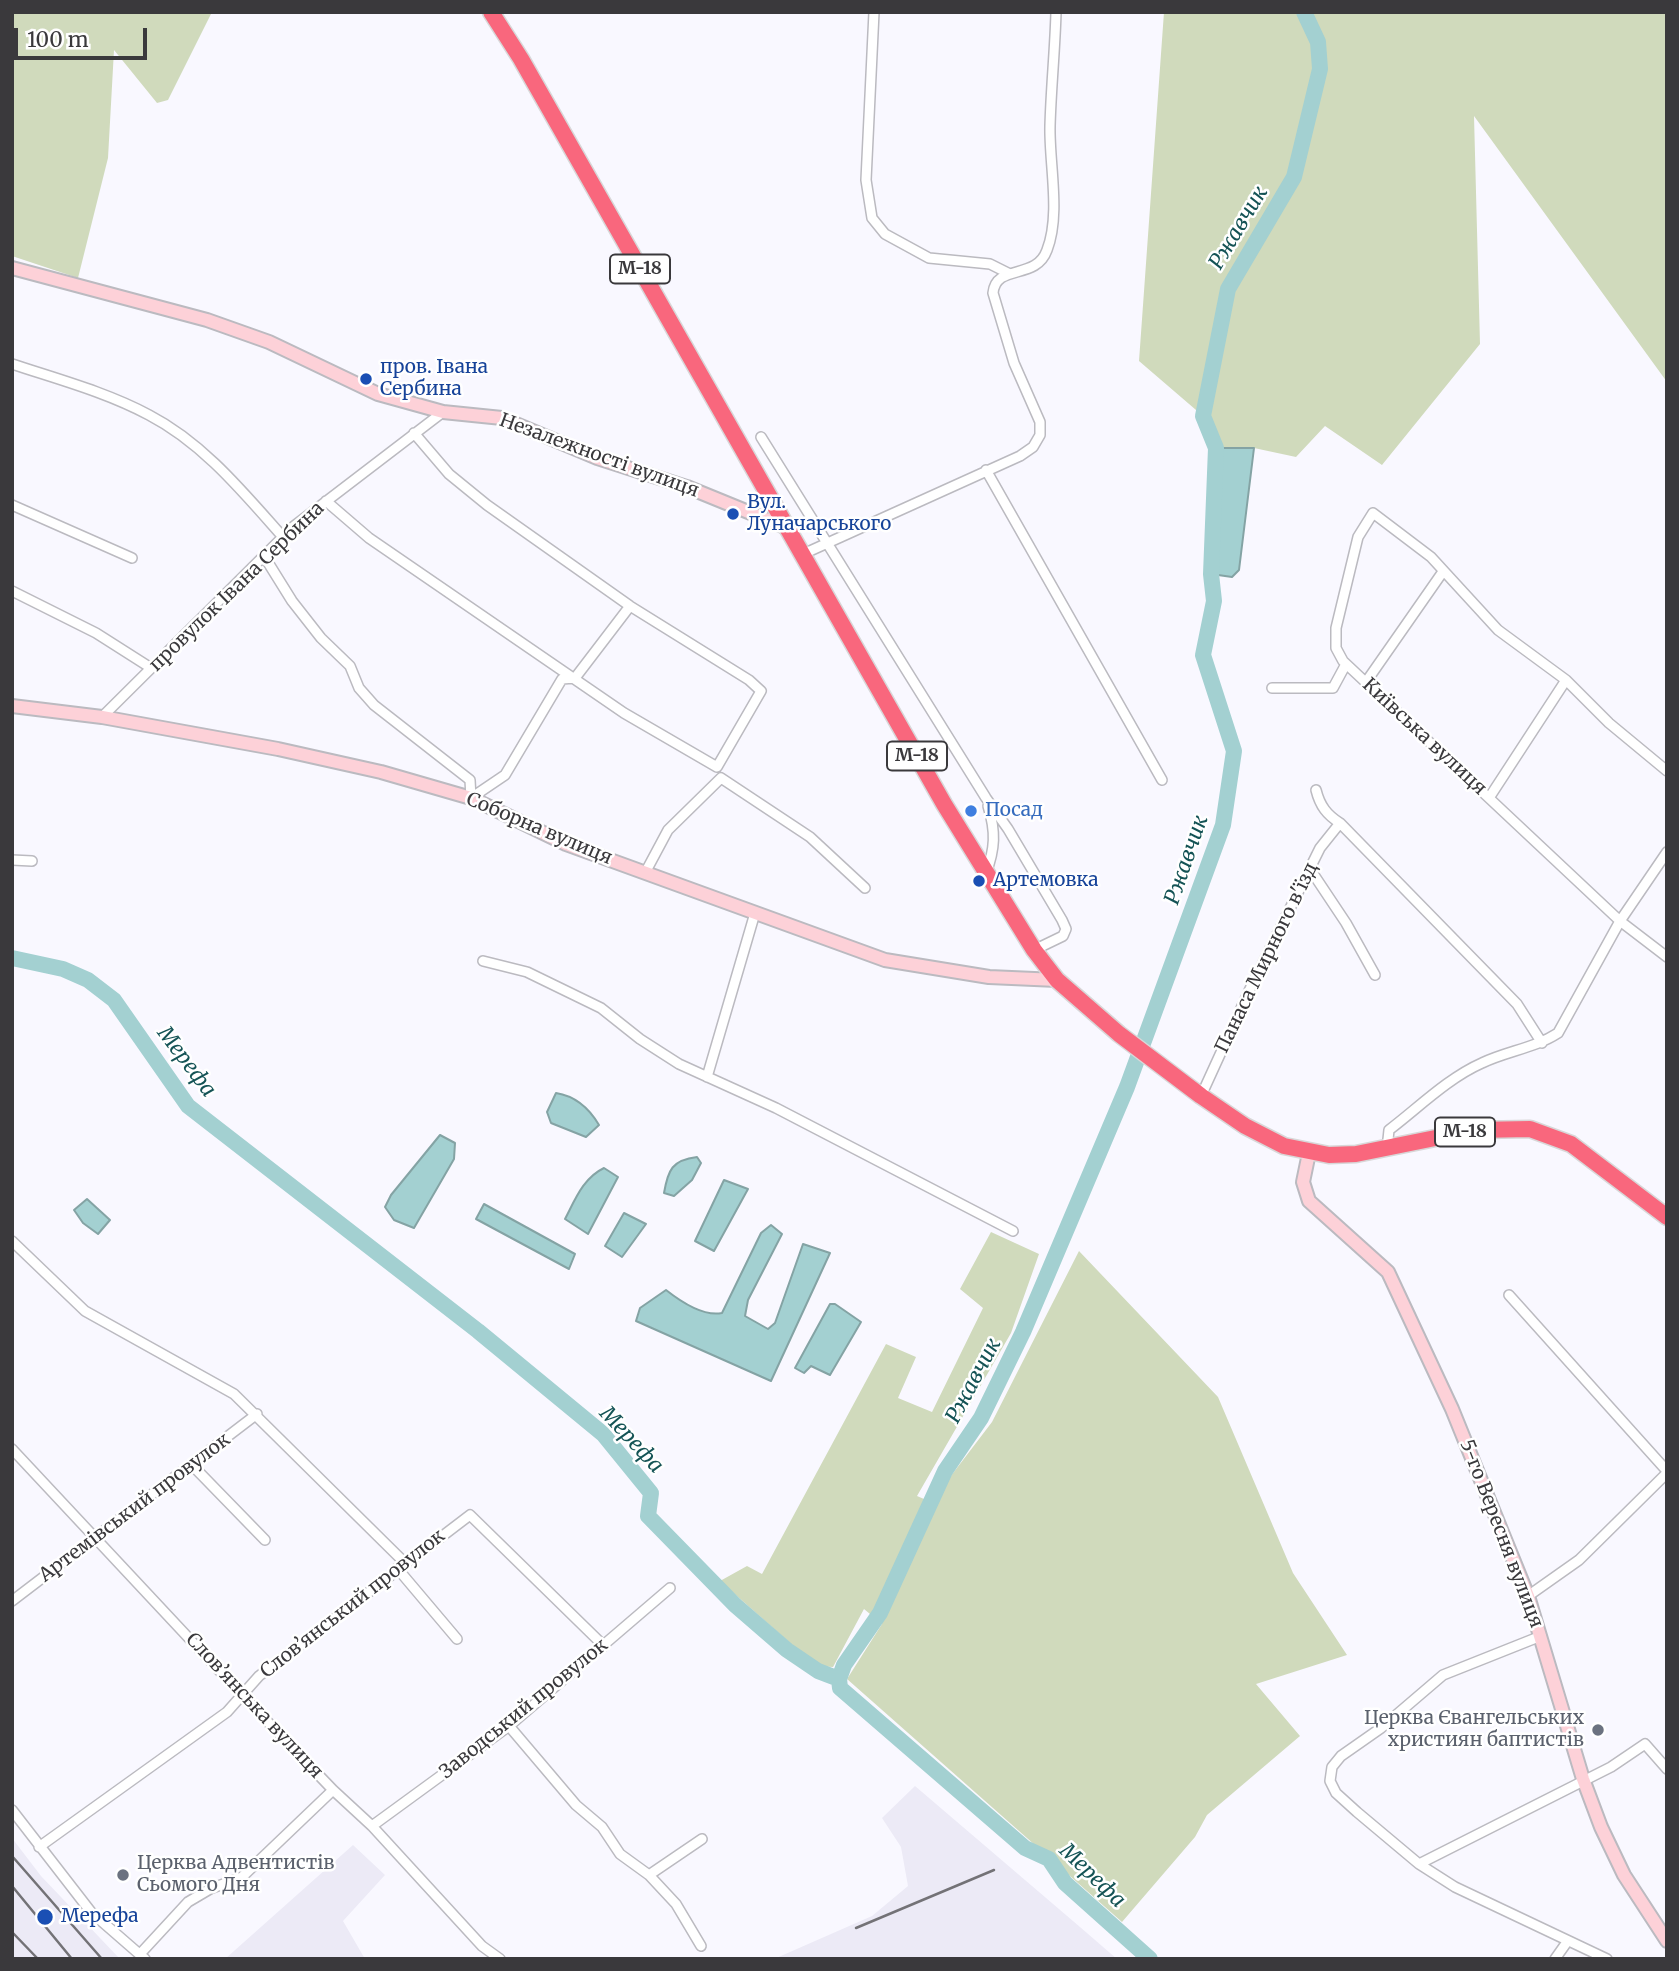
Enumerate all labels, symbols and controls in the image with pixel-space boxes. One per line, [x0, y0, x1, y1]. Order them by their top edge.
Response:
scale bar [18, 14, 150, 58]
text: 100 m [27, 26, 89, 53]
water label: Ржавчик [1204, 182, 1274, 274]
road number: М-18 [610, 255, 670, 284]
place label: пров. Івана Сербина [380, 357, 488, 401]
marker: пров. Івана Сербина [358, 371, 374, 387]
street label: Незалежності вулиця [496, 409, 702, 503]
place label: Вул. Луначарського [747, 492, 891, 536]
street label: провулок Івана Сербина [145, 497, 329, 677]
marker: Вул. Луначарського [725, 506, 741, 522]
street label: Київська вулиця [1357, 674, 1491, 800]
road number: М-18 [887, 742, 947, 770]
street label: Соборна вулиця [463, 788, 615, 870]
place label: Посад [985, 800, 1043, 822]
marker: Посад [963, 803, 979, 819]
water label: Ржавчик [1160, 812, 1214, 908]
street label: Панаса Мирного в'їзд [1211, 859, 1323, 1057]
place label: Артемовка [993, 870, 1098, 892]
marker: Артемовка [971, 873, 987, 889]
water label: Мерефа [151, 1022, 221, 1102]
road number: М-18 [1435, 1118, 1495, 1147]
water label: Ржавчик [941, 1334, 1007, 1428]
water label: Мерефа [594, 1402, 668, 1478]
street label: Артемівський провулок [35, 1429, 235, 1587]
street label: 5-го Вересня вулиця [1455, 1437, 1547, 1631]
street label: Слов’янський провулок [256, 1525, 450, 1683]
street label: Слов’янська вулиця [181, 1629, 327, 1783]
street label: Заводський провулок [435, 1634, 613, 1784]
place label: Церква Євангельських християн баптистів [1364, 1708, 1584, 1752]
marker: Церква Євангельських християн баптистів [1590, 1722, 1606, 1738]
water label: Мерефа [1054, 1839, 1130, 1913]
place label: Церква Адвентистів Сьомого Дня [137, 1853, 334, 1897]
marker: Церква Адвентистів Сьомого Дня [115, 1867, 131, 1883]
place label: Мерефа [61, 1906, 139, 1928]
marker: Мерефа [35, 1907, 55, 1927]

